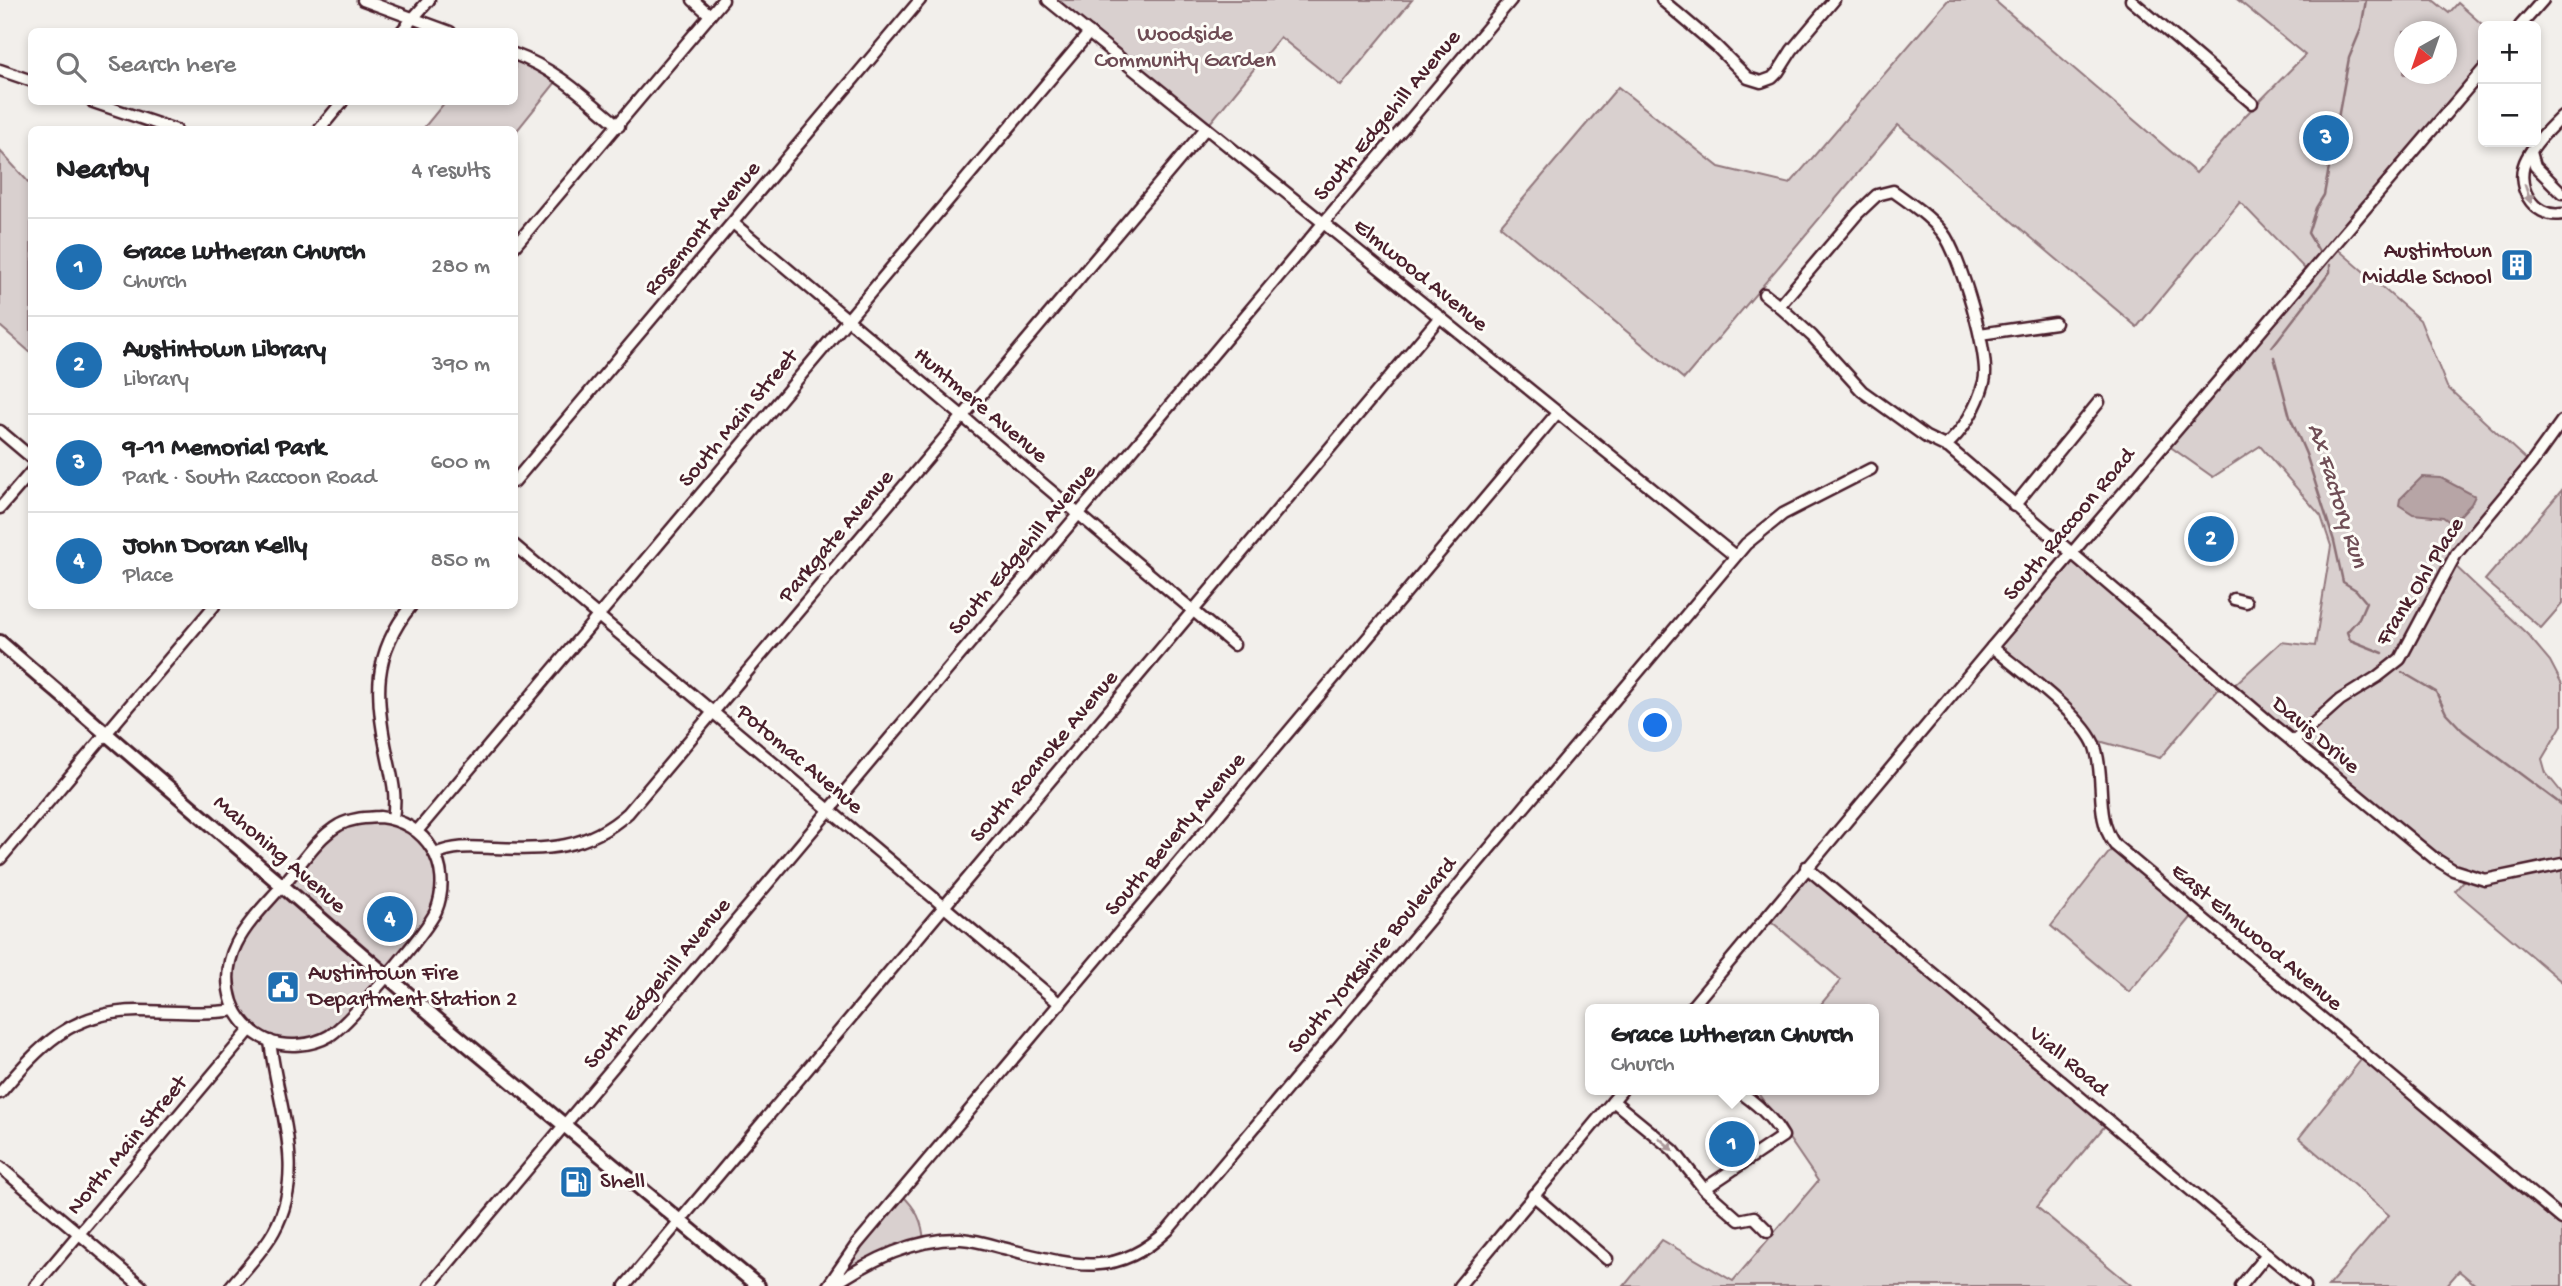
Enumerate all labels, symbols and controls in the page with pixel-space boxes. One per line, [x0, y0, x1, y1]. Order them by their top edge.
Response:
north arrow [2394, 21, 2457, 84]
map controls [2478, 21, 2541, 147]
button: + [2478, 21, 2541, 84]
park label: Woodside Community Garden [1094, 22, 1276, 75]
street label: South Edgehill Avenue [1308, 24, 1468, 207]
search box [28, 28, 518, 105]
icon: search [52, 48, 90, 86]
text: Search here [108, 51, 236, 82]
button: − [2478, 84, 2541, 147]
pin: 3 [2303, 112, 2349, 164]
text: Nearby [56, 154, 149, 189]
street label: Rosemont Avenue [639, 155, 768, 302]
text: 4 results [411, 158, 490, 185]
one-way arrow [2523, 184, 2534, 205]
street label: Elmwood Avenue [1347, 213, 1494, 339]
text: Grace Lutheran Church [123, 238, 366, 269]
place label: Austintown Middle School [2362, 239, 2492, 292]
building icon: Austintown Middle School [2498, 246, 2536, 284]
text: 1 [74, 254, 84, 281]
text: 280 m [431, 254, 490, 281]
text: Church [123, 269, 187, 296]
text: Austintown Library [123, 336, 326, 367]
street label: Huntmere Avenue [907, 342, 1054, 471]
street label: South Main Street [673, 343, 806, 494]
text: 2 [73, 352, 85, 379]
text: 390 m [432, 352, 490, 379]
text: Library [123, 367, 189, 394]
water label: Ax Factory Run [2299, 420, 2373, 572]
text: 9-11 Memorial Park [123, 434, 326, 465]
street label: South Raccoon Road [1998, 442, 2143, 607]
text: 3 [73, 450, 85, 477]
text: 600 m [430, 450, 490, 477]
street label: South Edgehill Avenue [943, 458, 1103, 641]
street label: Parkgate Avenue [773, 464, 901, 610]
text: Park · South Raccoon Road [123, 465, 377, 492]
street label: Frank Ohl Place [2370, 512, 2472, 652]
pin: 2 [2188, 513, 2234, 565]
text: John Doran Kelly [123, 532, 307, 563]
text: 4 [74, 548, 84, 575]
text: 850 m [430, 548, 490, 575]
text: Place [123, 563, 173, 590]
street label: South Roanoke Avenue [965, 664, 1126, 849]
street label: Davis Drive [2264, 690, 2366, 781]
street label: Potomac Avenue [729, 698, 869, 822]
your location [1638, 708, 1672, 742]
street label: South Beverly Avenue [1100, 747, 1253, 922]
street label: Mahoning Avenue [207, 790, 352, 921]
street label: South Yorkshire Boulevard [1283, 851, 1464, 1060]
street label: East Elmwood Avenue [2165, 858, 2348, 1018]
street label: South Edgehill Avenue [578, 892, 738, 1075]
pin: 4 [367, 893, 413, 945]
place label: Austintown Fire Department Station 2 [306, 961, 517, 1014]
public building icon: Austintown Fire Department Station 2 [264, 968, 302, 1006]
popup [1585, 1004, 1879, 1095]
street label: Viall Road [2022, 1020, 2115, 1104]
text: Grace Lutheran Church [1611, 1021, 1853, 1052]
text: Church [1611, 1052, 1675, 1079]
street label: North Main Street [62, 1070, 195, 1221]
pin: 1 [1709, 1118, 1755, 1170]
one-way arrow [1657, 1136, 1675, 1152]
fuel station icon: Shell [557, 1163, 595, 1201]
place label: Shell [600, 1169, 645, 1196]

